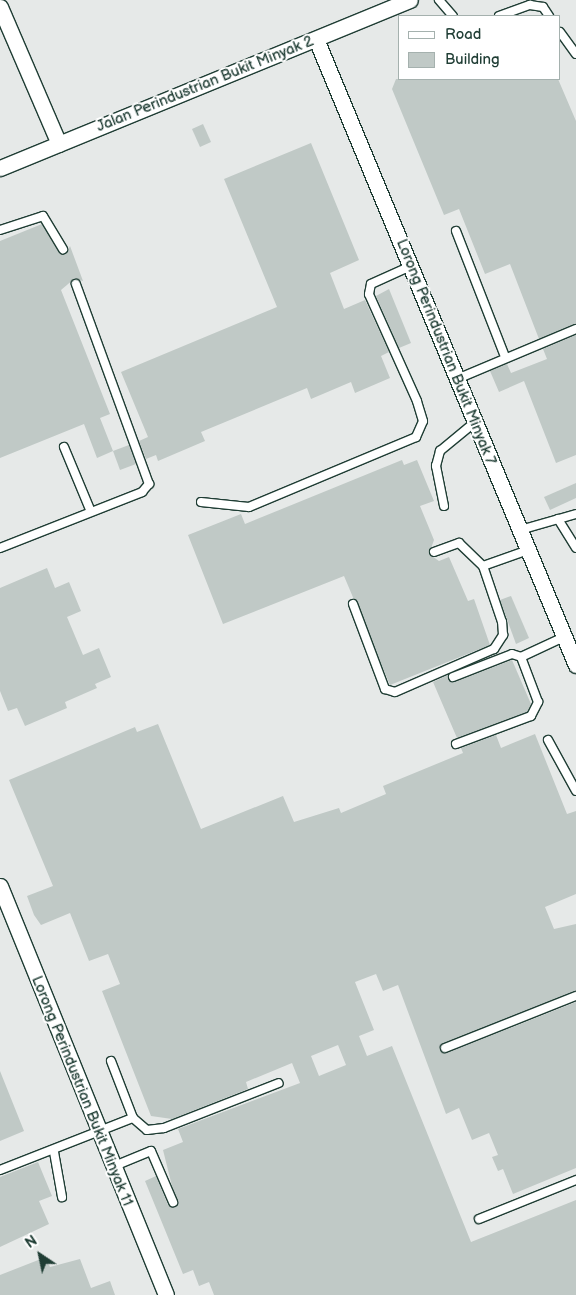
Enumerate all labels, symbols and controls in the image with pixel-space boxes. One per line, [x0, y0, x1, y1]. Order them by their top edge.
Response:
legend [398, 15, 561, 80]
text: Road [445, 25, 481, 44]
street label: Jalan Perindustrian Bukit Minyak 2 [94, 32, 316, 136]
text: Building [445, 50, 500, 69]
street label: Lorong Perindustrian Bukit Minyak 7 [392, 236, 500, 468]
street label: Lorong Perindustrian Bukit Minyak 11 [27, 973, 137, 1209]
north arrow [15, 1230, 65, 1280]
text: N [22, 1232, 40, 1252]

